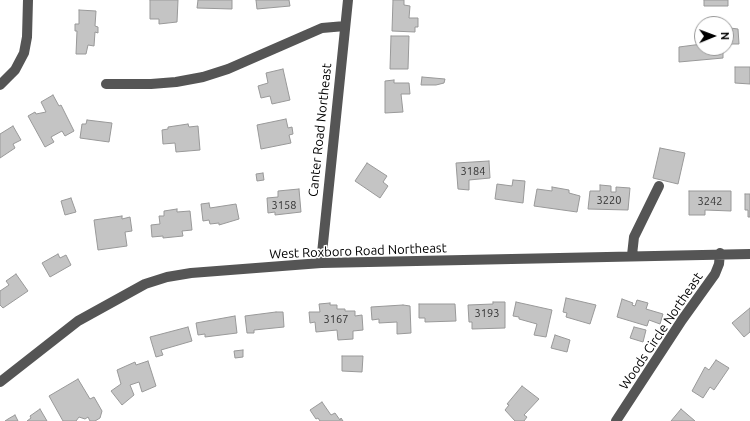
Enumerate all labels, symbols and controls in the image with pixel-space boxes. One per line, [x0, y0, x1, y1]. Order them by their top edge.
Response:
north arrow [694, 16, 734, 56]
text: N [719, 32, 731, 40]
street label: Canter Road Northeast [305, 62, 335, 198]
house number: 3184 [461, 164, 485, 178]
house number: 3220 [597, 193, 621, 207]
house number: 3242 [698, 194, 722, 208]
house number: 3158 [272, 198, 296, 212]
street label: West Roxboro Road Northeast [269, 240, 447, 262]
street label: Woods Circle Northeast [616, 269, 706, 393]
house number: 3193 [475, 306, 499, 320]
house number: 3167 [324, 312, 348, 326]

